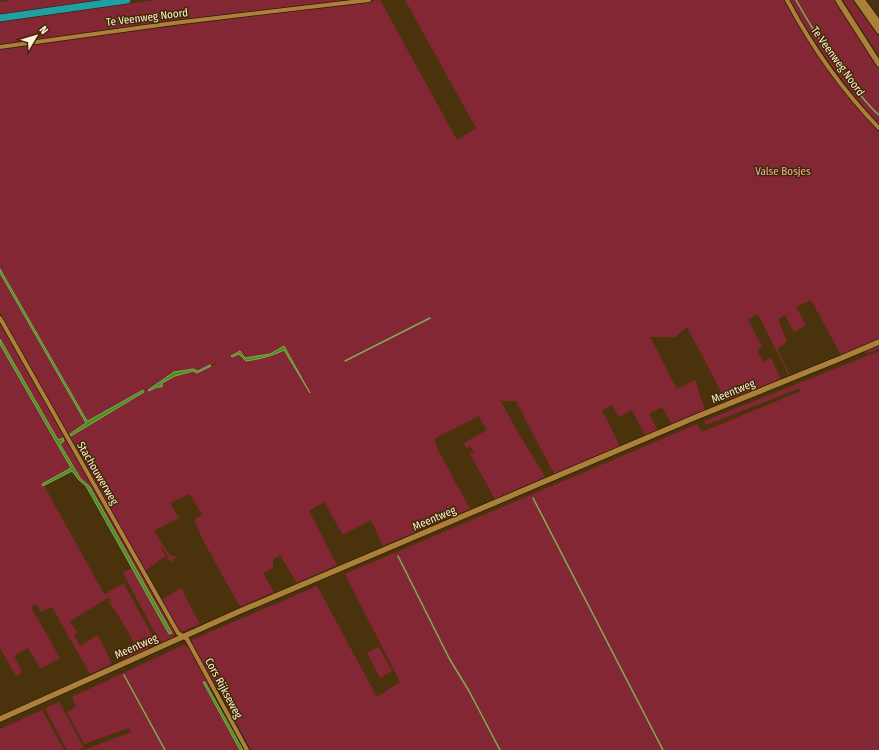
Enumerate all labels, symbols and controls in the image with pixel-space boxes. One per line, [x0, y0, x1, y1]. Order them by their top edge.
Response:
street label: Te Veenweg Noord [105, 6, 189, 29]
north arrow [16, 16, 56, 56]
text: N [36, 24, 51, 37]
street label: Te Veenweg Noord [808, 24, 867, 99]
park label: Valse Bosjes [755, 165, 811, 178]
street label: Meentweg [709, 377, 758, 406]
street label: Stachouwerweg [74, 439, 121, 508]
street label: Meentweg [411, 503, 459, 533]
street label: Meentweg [113, 631, 161, 662]
street label: Cors Rijkseweg [202, 656, 245, 721]

